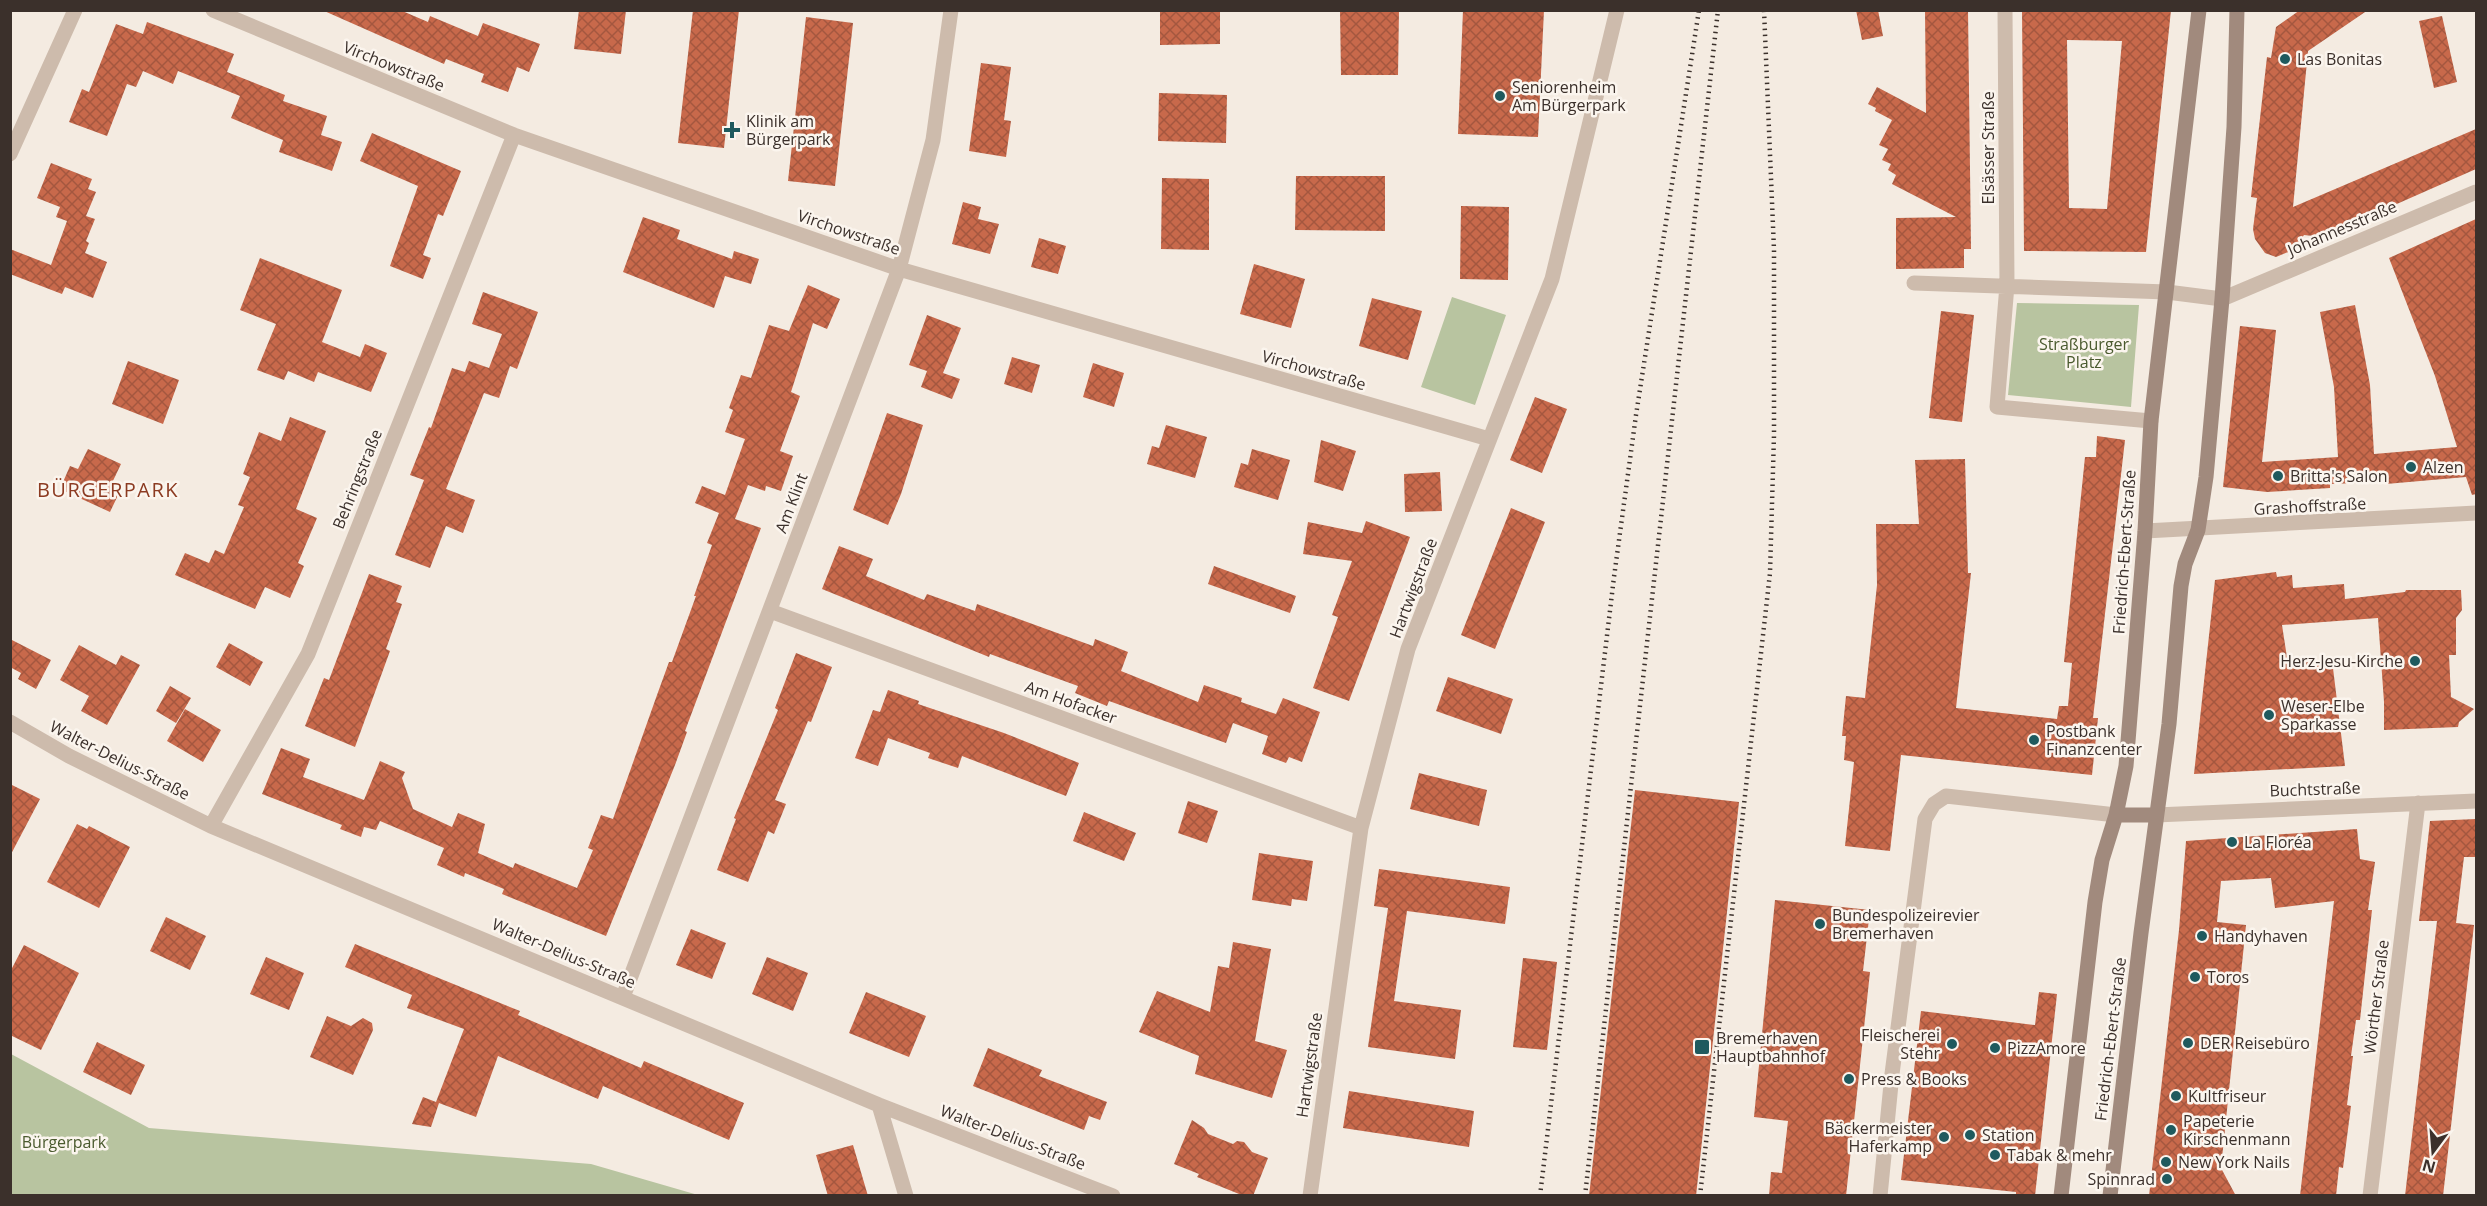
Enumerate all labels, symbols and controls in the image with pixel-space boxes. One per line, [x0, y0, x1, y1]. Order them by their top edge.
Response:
street label: Virchowstraße [340, 36, 448, 96]
place label: Las Bonitas [2297, 48, 2382, 70]
marker: Las Bonitas [2278, 52, 2292, 66]
place label: Seniorenheim Am Bürgerpark [1512, 76, 1626, 116]
marker: Seniorenheim Am Bürgerpark [1493, 89, 1507, 103]
street label: Elsässer Straße [1977, 91, 1999, 205]
place label: Klinik am Bürgerpark [746, 110, 831, 150]
marker: Klinik am Bürgerpark [723, 121, 741, 139]
street label: Johannesstraße [2282, 195, 2400, 262]
street label: Virchowstraße [795, 204, 903, 260]
park label: Straßburger Platz [2039, 333, 2130, 373]
street label: Virchowstraße [1259, 345, 1369, 395]
street label: Behringstraße [327, 426, 387, 532]
place label: Alzen [2423, 456, 2463, 478]
marker: Alzen [2404, 460, 2418, 474]
place label: Britta's Salon [2290, 465, 2388, 487]
street label: Friedrich-Ebert-Straße [2107, 469, 2141, 635]
marker: Britta's Salon [2271, 469, 2285, 483]
street label: Am Klint [770, 470, 813, 536]
district label: BÜRGERPARK [37, 476, 179, 503]
street label: Grashoffstraße [2253, 492, 2367, 520]
street label: Hartwigstraße [1384, 535, 1442, 641]
place label: Herz-Jesu-Kirche [2280, 650, 2403, 672]
marker: Herz-Jesu-Kirche [2408, 654, 2422, 668]
street label: Am Hofacker [1022, 675, 1120, 729]
place label: Weser-Elbe Sparkasse [2281, 695, 2365, 735]
marker: Weser-Elbe Sparkasse [2262, 708, 2276, 722]
street label: Walter-Delius-Straße [46, 715, 194, 805]
place label: Postbank Finanzcenter [2046, 720, 2142, 760]
marker: Postbank Finanzcenter [2027, 733, 2041, 747]
street label: Buchtstraße [2269, 776, 2361, 802]
place label: La Floréa [2244, 831, 2312, 853]
marker: La Floréa [2225, 835, 2239, 849]
place label: Bundespolizeirevier Bremerhaven [1832, 904, 1980, 944]
street label: Walter-Delius-Straße [489, 913, 639, 993]
marker: Bundespolizeirevier Bremerhaven [1813, 917, 1827, 931]
place label: Handyhaven [2214, 925, 2308, 947]
marker: Handyhaven [2195, 929, 2209, 943]
street label: Wörther Straße [2358, 939, 2394, 1055]
street label: Friedrich-Ebert-Straße [2089, 956, 2131, 1122]
place label: Toros [2207, 966, 2249, 988]
marker: Toros [2188, 970, 2202, 984]
street label: Hartwigstraße [1291, 1011, 1327, 1119]
place label: Fleischerei Stehr [1861, 1024, 1940, 1064]
place label: Bremerhaven Hauptbahnhof [1716, 1027, 1827, 1067]
place label: DER Reisebüro [2200, 1032, 2310, 1054]
marker: DER Reisebüro [2181, 1036, 2195, 1050]
marker: Fleischerei Stehr [1945, 1037, 1959, 1051]
place label: PizzAmore [2007, 1037, 2086, 1059]
marker: Bremerhaven Hauptbahnhof [1693, 1038, 1711, 1056]
marker: PizzAmore [1988, 1041, 2002, 1055]
place label: Press & Books [1861, 1068, 1967, 1090]
marker: Press & Books [1842, 1072, 1856, 1086]
place label: Kultfriseur [2188, 1085, 2267, 1107]
marker: Kultfriseur [2169, 1089, 2183, 1103]
street label: Walter-Delius-Straße [937, 1099, 1089, 1175]
place label: Papeterie Kirschenmann [2183, 1110, 2291, 1150]
place label: Bäckermeister Haferkamp [1824, 1117, 1932, 1157]
north arrow [2403, 1122, 2463, 1182]
marker: Papeterie Kirschenmann [2164, 1123, 2178, 1137]
place label: Station [1982, 1124, 2035, 1146]
marker: Station [1963, 1128, 1977, 1142]
marker: Bäckermeister Haferkamp [1937, 1130, 1951, 1144]
park label: Bürgerpark [22, 1131, 107, 1153]
place label: Tabak & mehr [2007, 1144, 2112, 1166]
marker: Tabak & mehr [1988, 1148, 2002, 1162]
place label: New York Nails [2178, 1151, 2290, 1173]
text: N [2420, 1154, 2438, 1179]
marker: New York Nails [2159, 1155, 2173, 1169]
place label: Spinnrad [2088, 1168, 2155, 1190]
marker: Spinnrad [2160, 1172, 2174, 1186]

